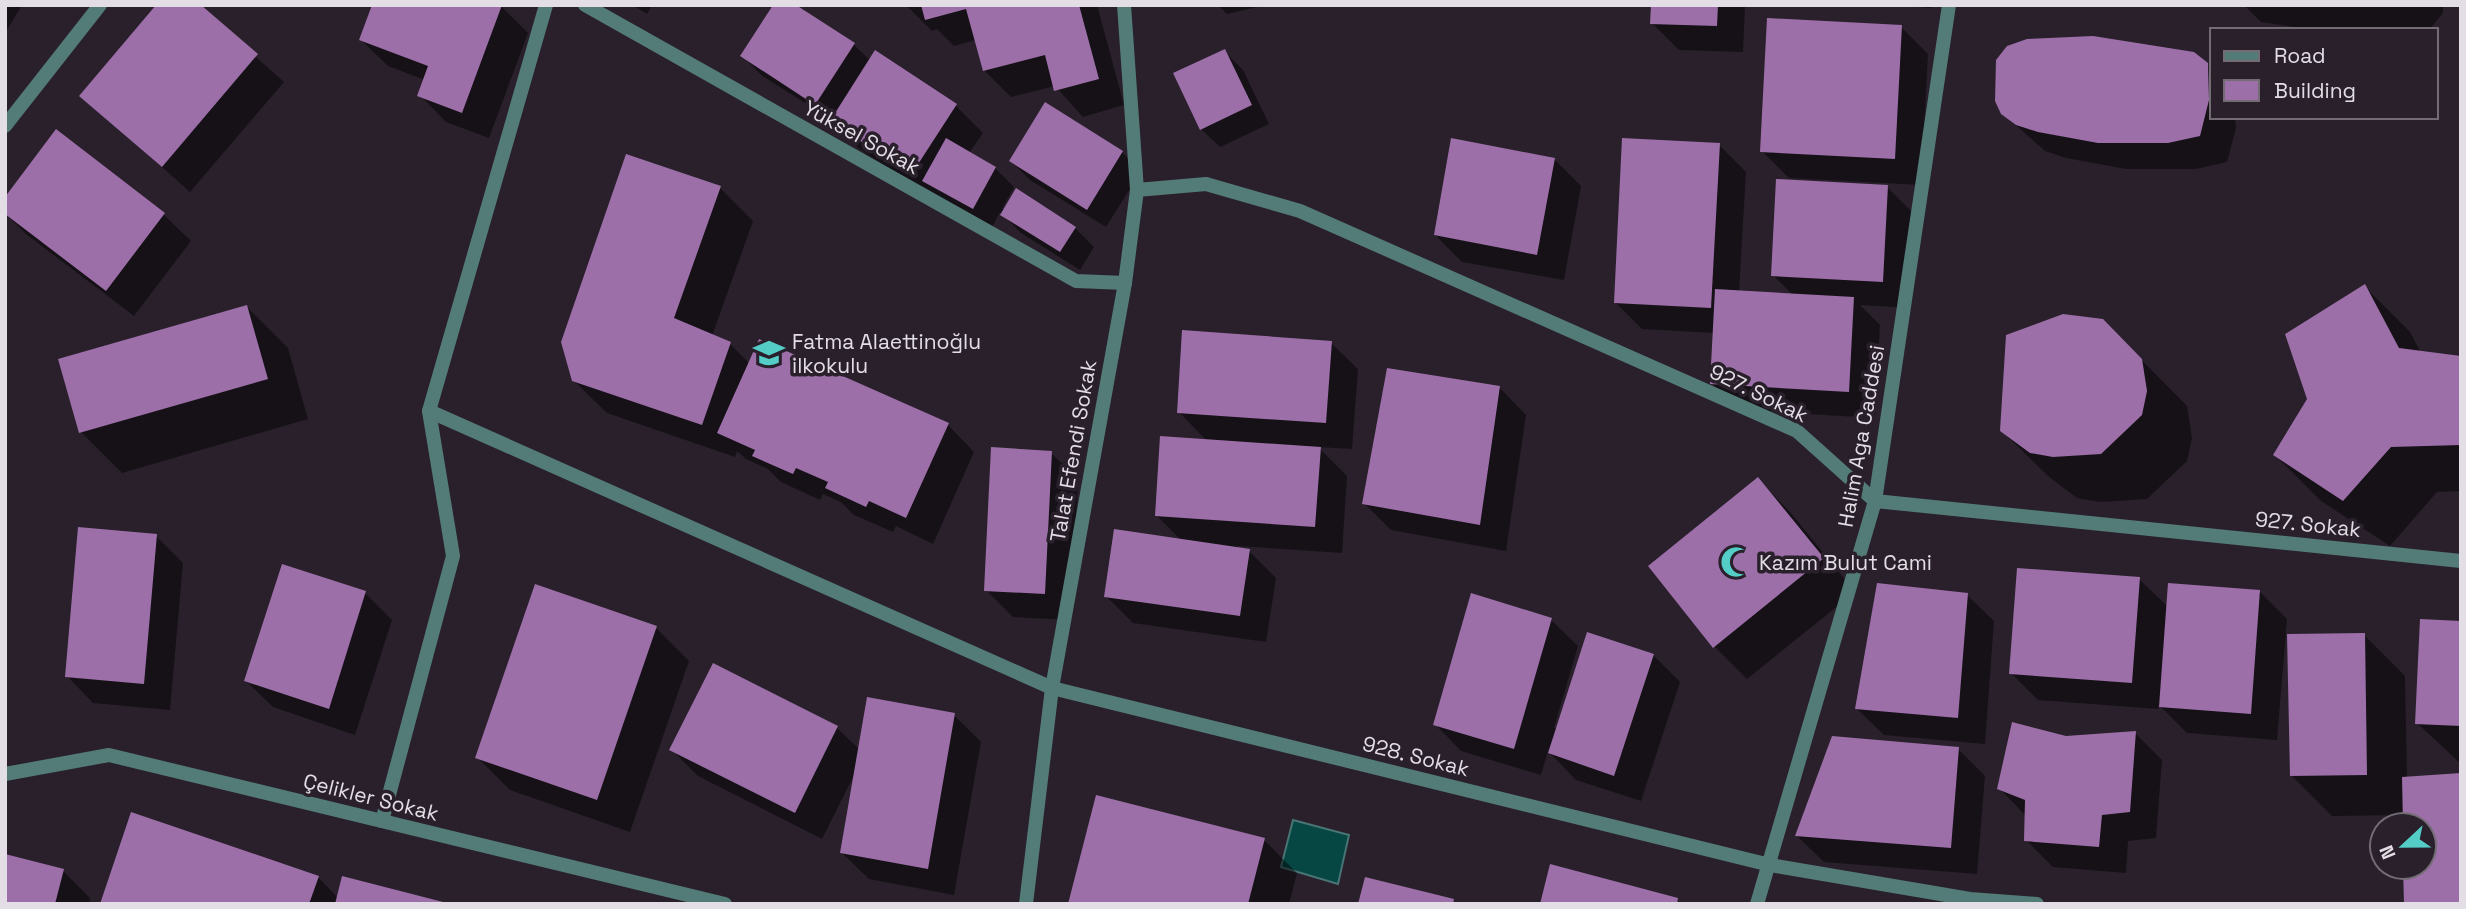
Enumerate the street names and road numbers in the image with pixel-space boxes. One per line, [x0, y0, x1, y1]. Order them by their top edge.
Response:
street label: Yüksel Sokak [799, 94, 925, 180]
street label: Halim Aga Caddesi [1832, 343, 1890, 529]
street label: Talat Efendi Sokak [1044, 358, 1102, 544]
street label: 927. Sokak [1705, 358, 1813, 428]
street label: 927. Sokak [2254, 505, 2362, 543]
street label: 928. Sokak [1360, 730, 1472, 782]
street label: Çelikler Sokak [300, 767, 442, 827]

